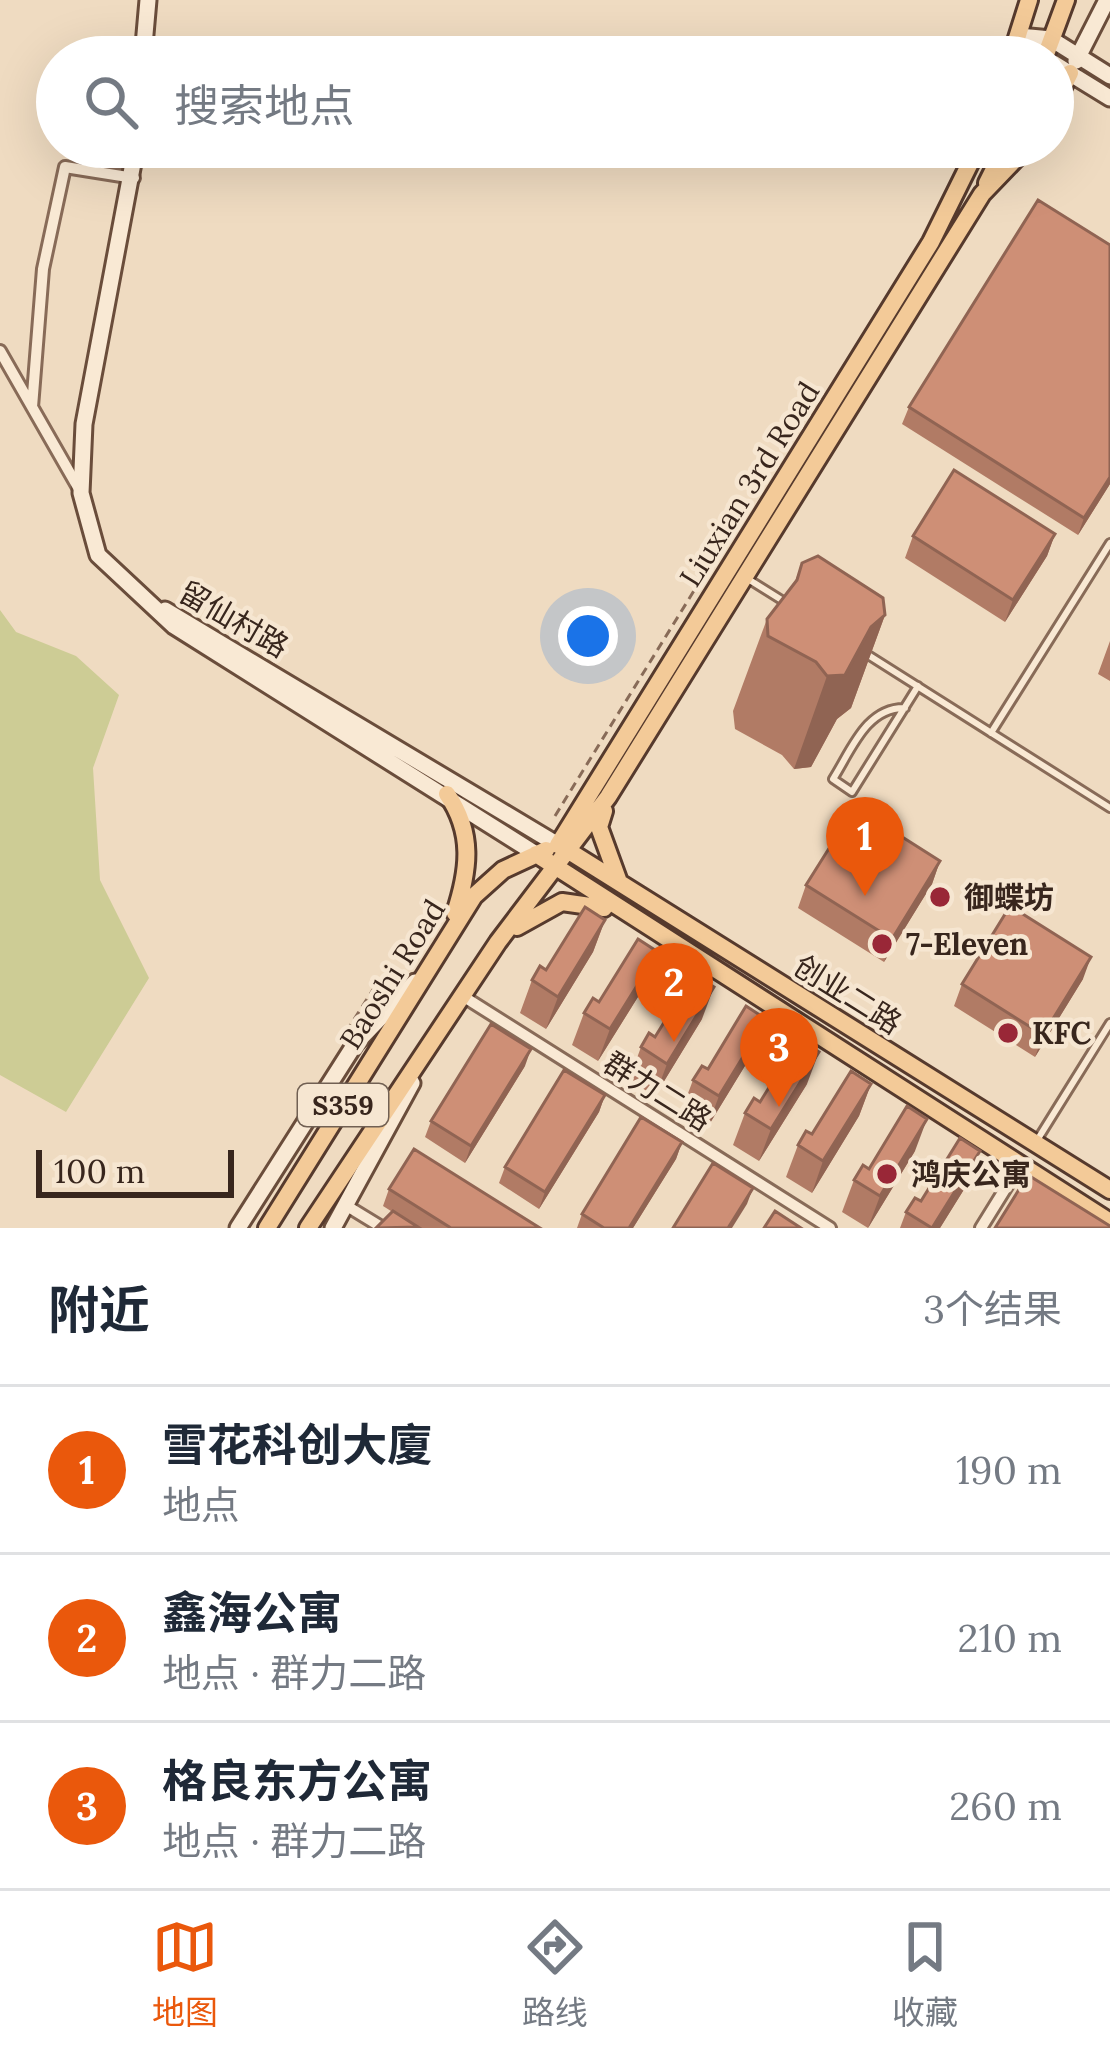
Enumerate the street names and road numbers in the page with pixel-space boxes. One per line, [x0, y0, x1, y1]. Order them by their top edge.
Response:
street label: Liuxian 3rd Road [671, 374, 827, 594]
street label: 留仙村路 [173, 573, 295, 665]
street label: Baoshi Road [331, 892, 453, 1056]
street label: 创业二路 [787, 946, 909, 1042]
street label: 群力二路 [597, 1043, 719, 1139]
road number: S359 [298, 1084, 388, 1126]

